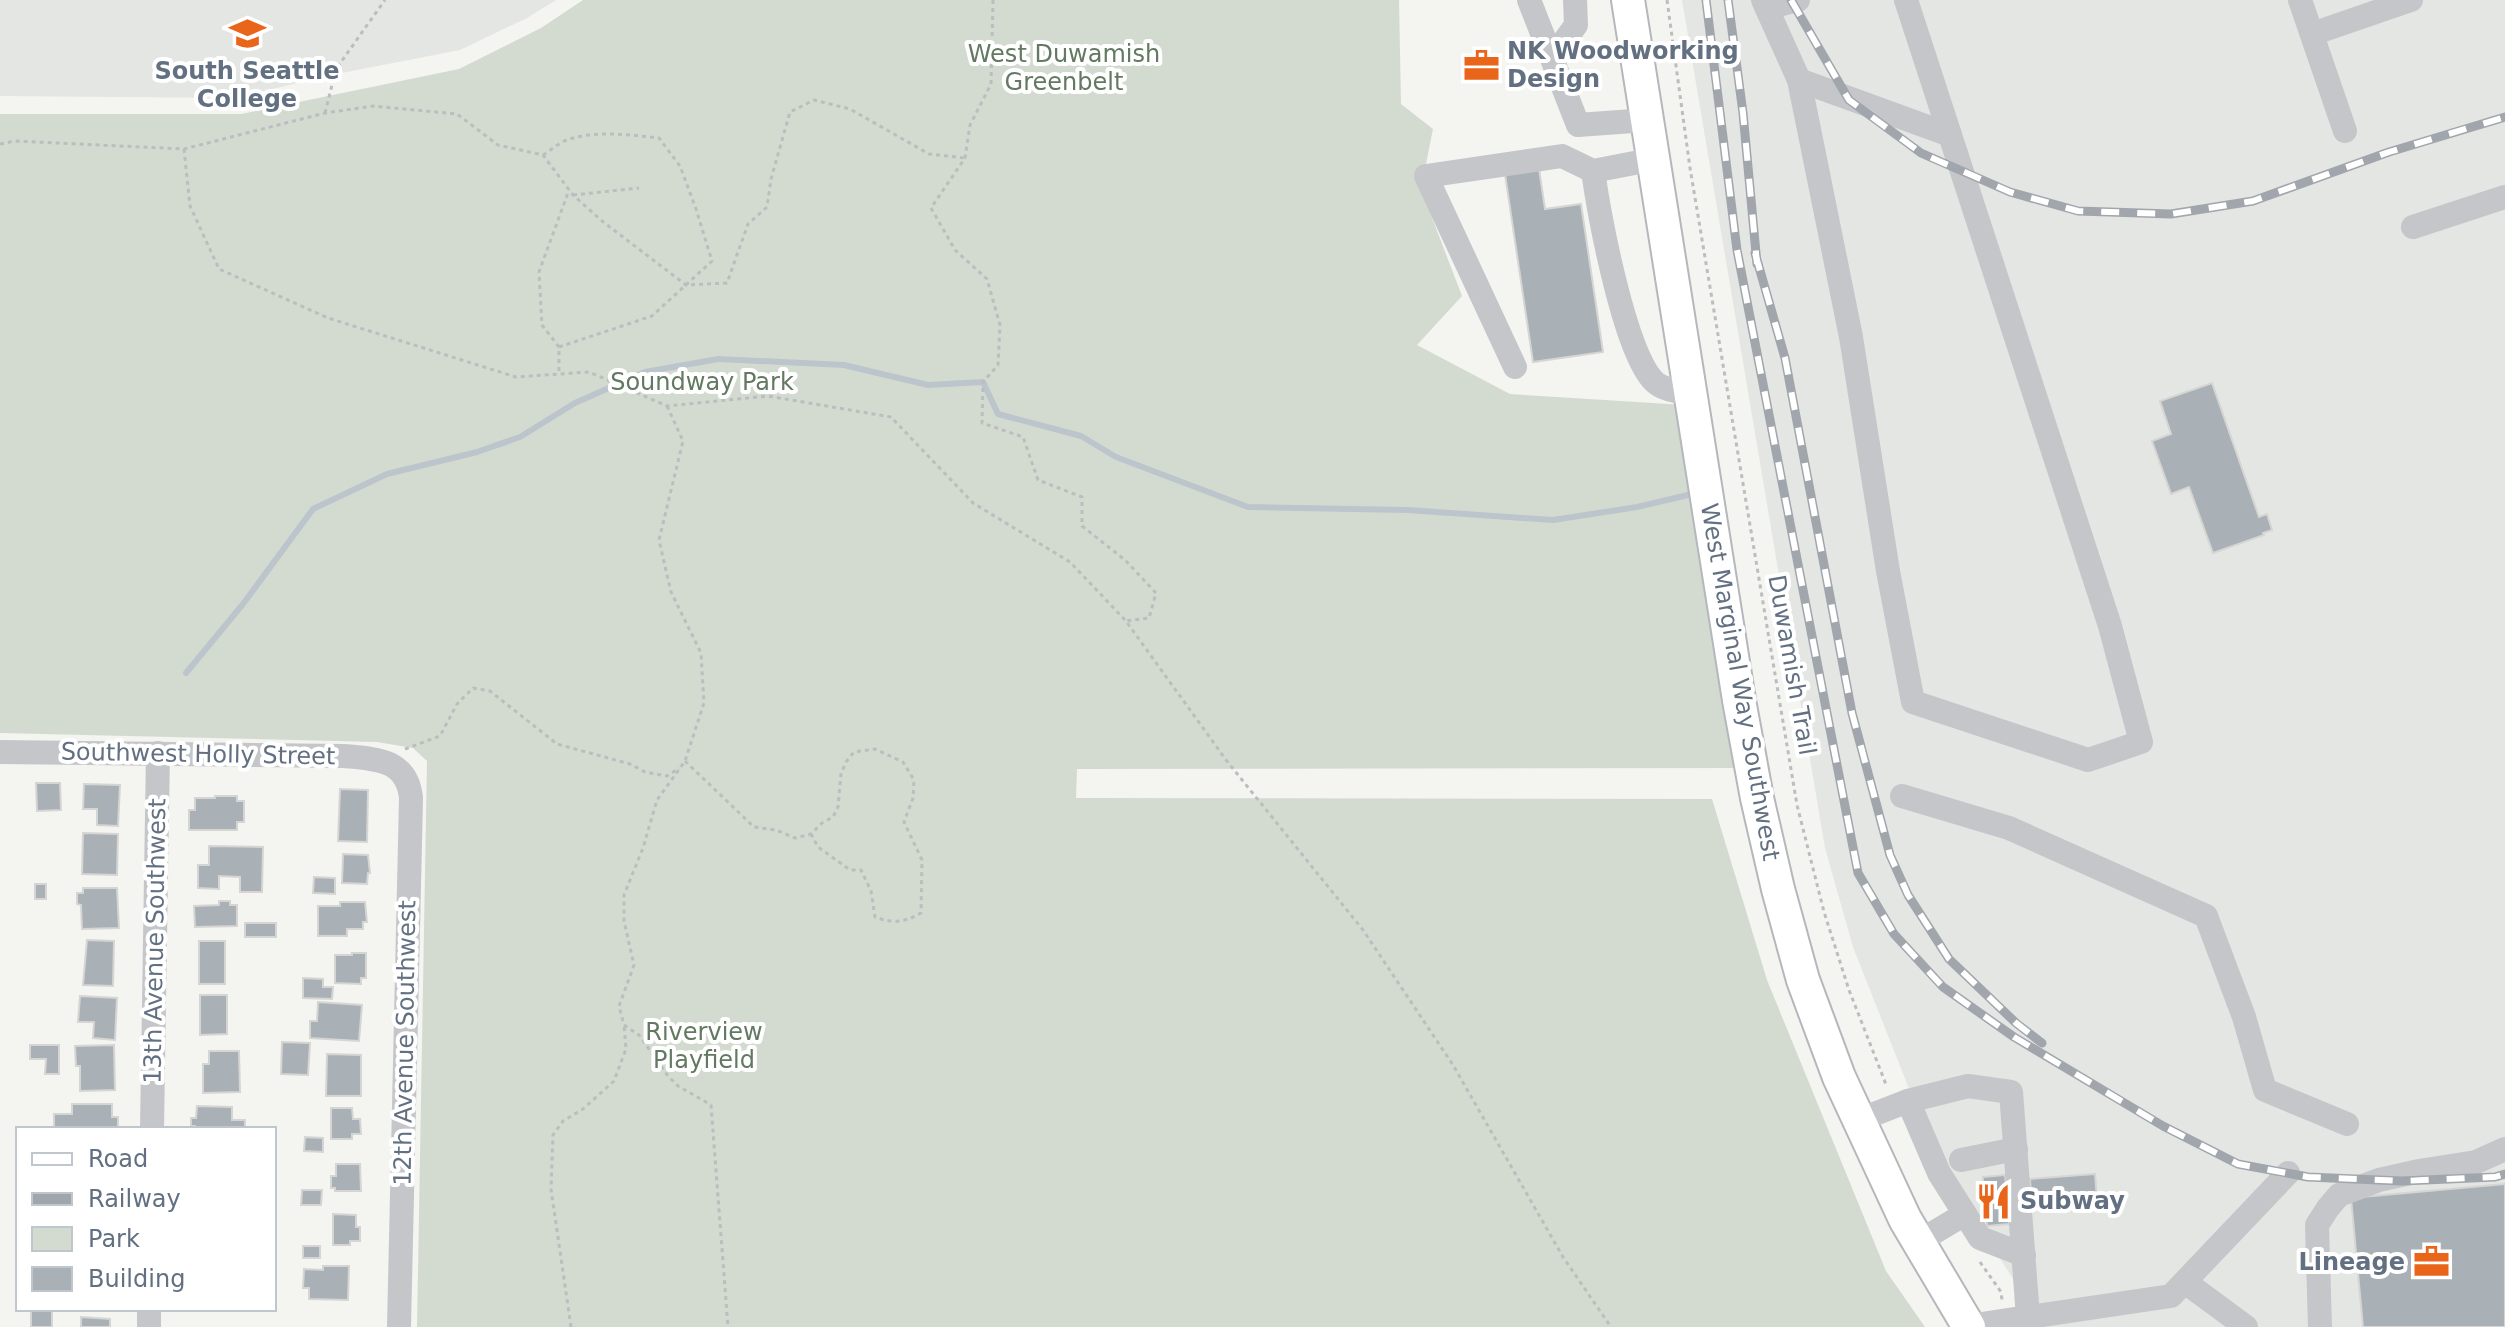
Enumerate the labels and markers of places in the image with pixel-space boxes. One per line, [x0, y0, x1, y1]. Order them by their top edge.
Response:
school or university icon: South Seattle College [228, 15, 266, 53]
place label: NK Woodworking Design [1507, 37, 1739, 93]
office icon: NK Woodworking Design [1462, 46, 1500, 84]
place label: South Seattle College [155, 57, 339, 113]
restaurant icon: Subway [1975, 1182, 2013, 1220]
place label: Subway [2020, 1187, 2125, 1215]
office icon: Lineage [2412, 1243, 2450, 1281]
place label: Lineage [2298, 1248, 2405, 1276]

